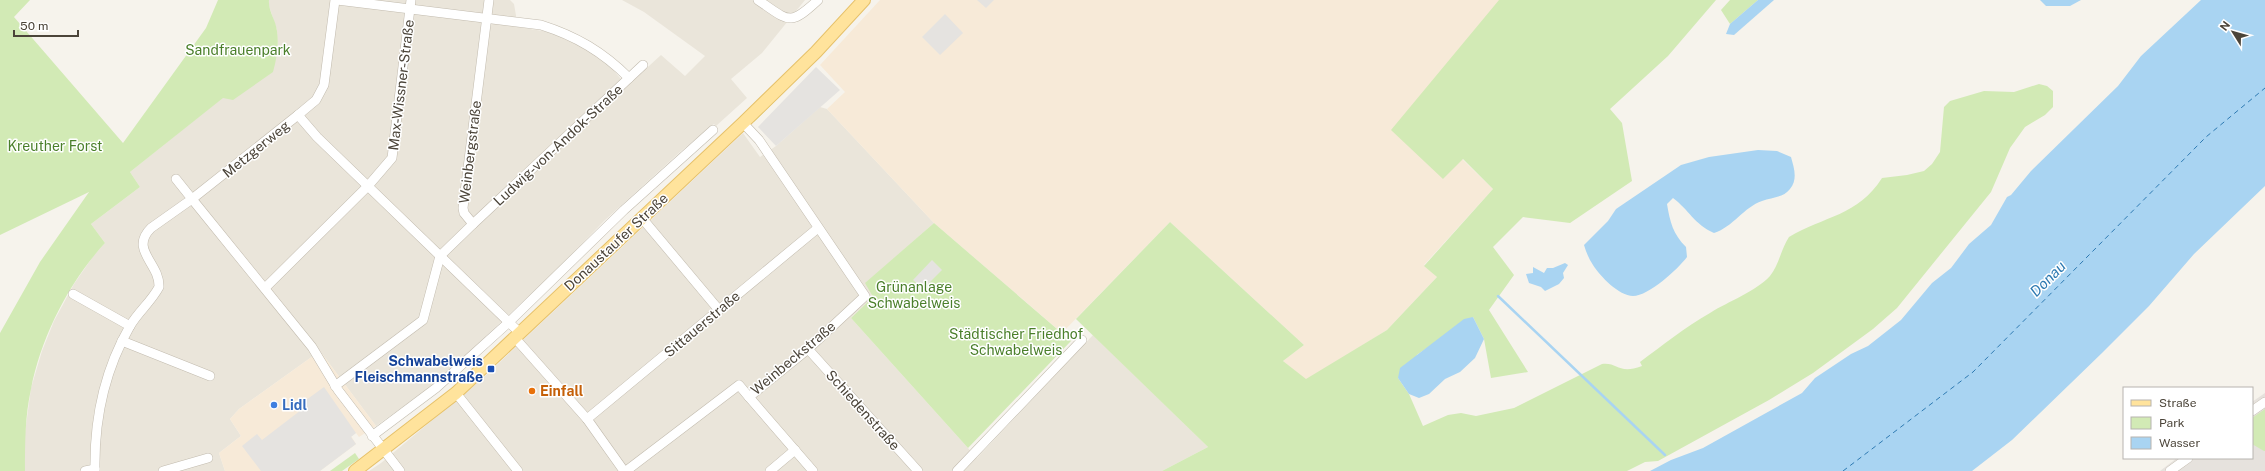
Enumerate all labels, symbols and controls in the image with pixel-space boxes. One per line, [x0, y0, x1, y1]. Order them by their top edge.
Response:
scale bar [14, 12, 78, 38]
north arrow [2213, 12, 2253, 52]
text: 50 m [20, 19, 48, 33]
street label: Max-Wissner-Straße [385, 19, 417, 151]
text: N [2218, 19, 2232, 33]
park label: Sandfrauenpark [185, 42, 291, 58]
street label: Ludwig-von-Andok-Straße [490, 81, 626, 209]
street label: Weinbergstraße [456, 99, 484, 204]
street label: Metzgerweg [219, 117, 293, 181]
park label: Kreuther Forst [7, 138, 103, 154]
street label: Donaustaufer Straße [561, 190, 671, 294]
water label: Donau [2026, 257, 2069, 300]
park label: Grünanlage Schwabelweis [868, 279, 960, 311]
street label: Sittauerstraße [661, 288, 743, 360]
street label: Weinbeckstraße [748, 318, 839, 398]
park label: Städtischer Friedhof Schwabelweis [949, 326, 1083, 358]
place label: Schwabelweis Fleischmannstraße [355, 353, 483, 385]
marker: Schwabelweis Fleischmannstraße [486, 364, 496, 374]
street label: Schiedenstraße [823, 367, 903, 453]
place label: Einfall [540, 383, 584, 399]
marker: Einfall [527, 386, 537, 396]
legend [2123, 387, 2253, 459]
text: Straße [2159, 396, 2197, 410]
place label: Lidl [282, 397, 307, 413]
marker: Lidl [269, 400, 279, 410]
text: Park [2159, 416, 2185, 430]
text: Wasser [2159, 436, 2200, 450]

